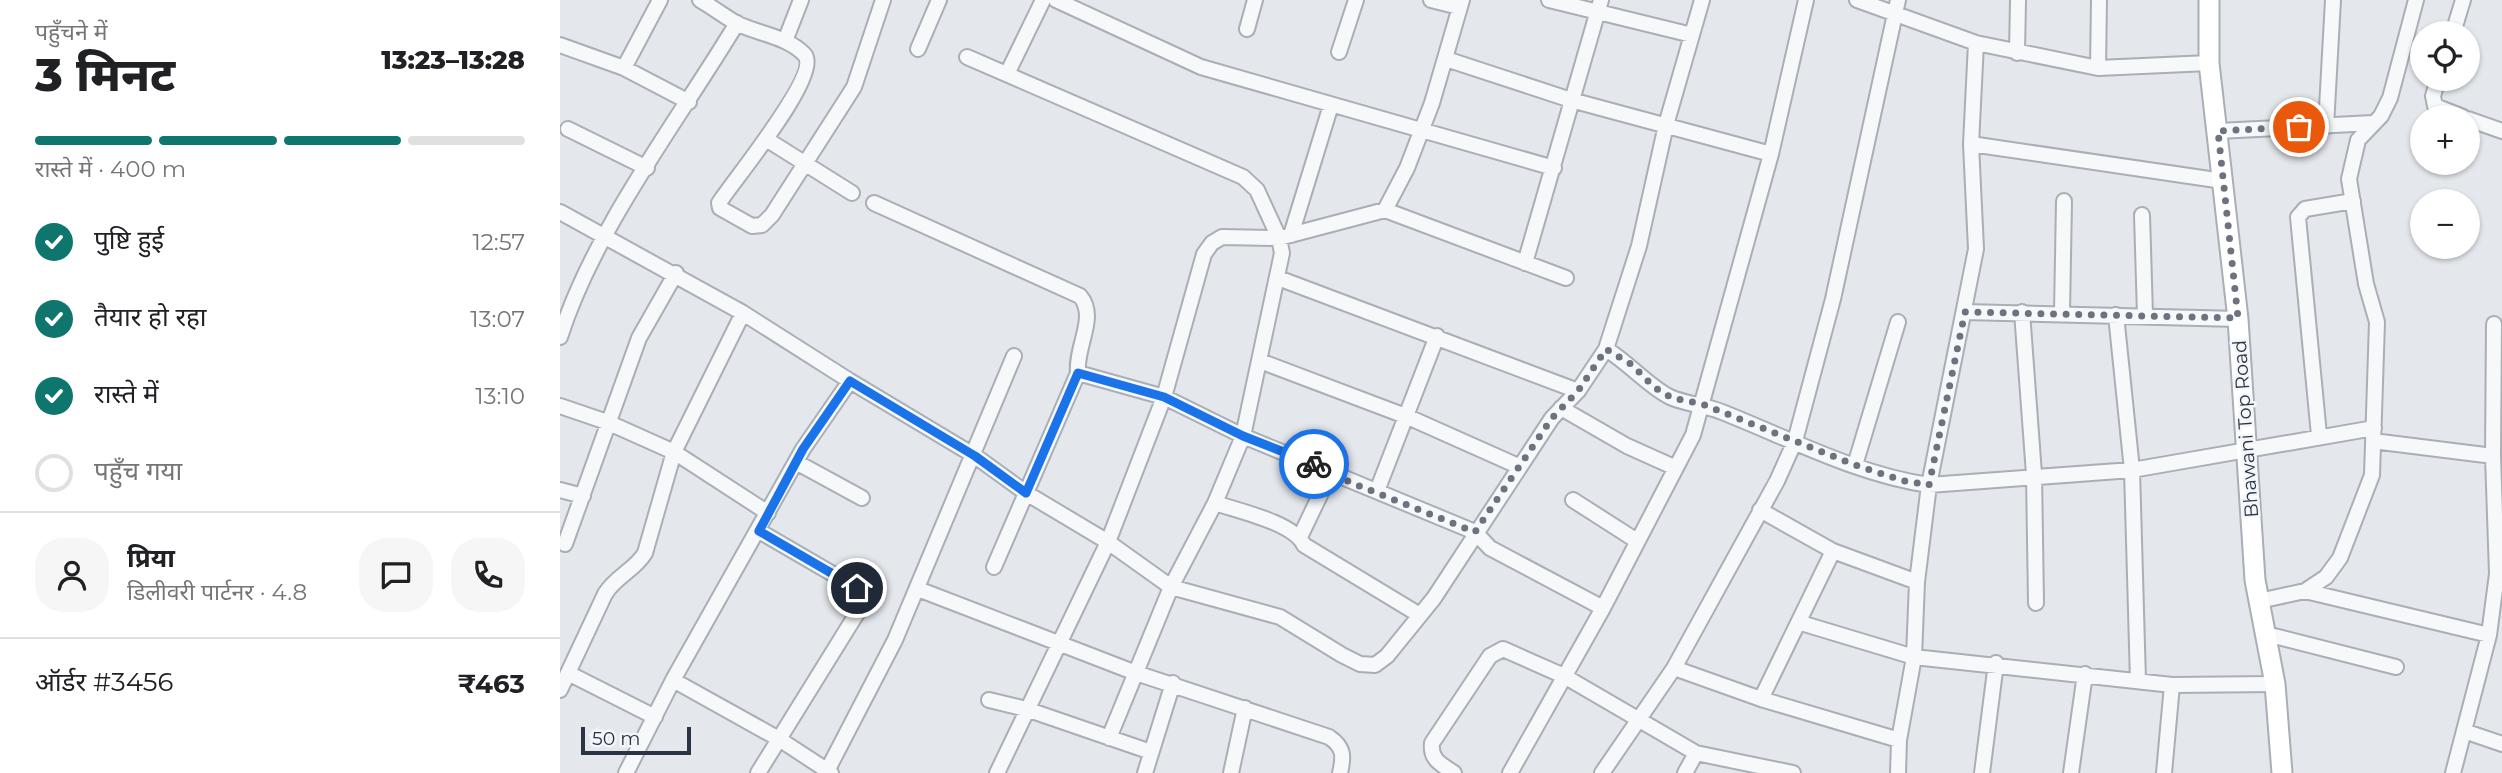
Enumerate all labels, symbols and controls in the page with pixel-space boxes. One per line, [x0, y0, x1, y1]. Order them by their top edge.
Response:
text: पहुँचने में [35, 18, 107, 46]
map controls [2410, 21, 2480, 259]
button: locate [2410, 21, 2480, 91]
text: 13:23–13:28 [381, 44, 525, 76]
text: 3 मिनट [35, 46, 175, 103]
pin [2269, 97, 2329, 157]
button: + [2410, 105, 2480, 175]
icon: bag [2280, 108, 2318, 146]
text: रास्ते में · 400 m [35, 155, 186, 183]
button: − [2410, 189, 2480, 259]
icon: check [35, 223, 73, 261]
text: पुष्टि हुई [94, 224, 164, 256]
text: 12:57 [473, 228, 525, 256]
icon: check [35, 300, 73, 338]
text: तैयार हो रहा [94, 301, 207, 333]
text: 13:07 [470, 305, 525, 333]
street label: Bhawani Top Road [2228, 339, 2263, 519]
icon: check [35, 377, 73, 415]
text: रास्ते में [94, 378, 159, 410]
text: 13:10 [475, 382, 525, 410]
courier [1279, 429, 1349, 499]
icon: bike [1295, 445, 1333, 483]
text: पहुँच गया [94, 455, 182, 487]
button: person [35, 538, 109, 612]
button: chat [359, 538, 433, 612]
button: phone [451, 538, 525, 612]
text: प्रिया [127, 542, 175, 574]
pin [827, 558, 887, 618]
icon: home [838, 569, 876, 607]
text: डिलीवरी पार्टनर · 4.8 [127, 578, 307, 606]
text: ऑर्डर #3456 [35, 666, 173, 698]
text: ₹463 [457, 668, 525, 700]
scale bar [581, 724, 691, 756]
text: 50 m [592, 727, 640, 750]

